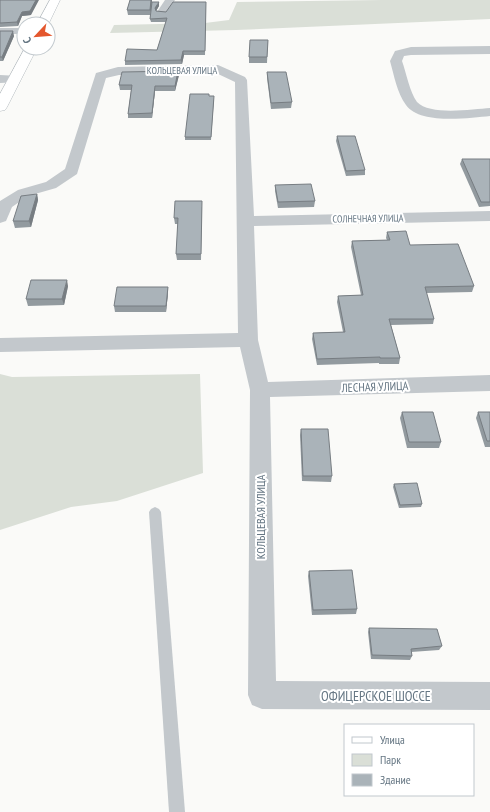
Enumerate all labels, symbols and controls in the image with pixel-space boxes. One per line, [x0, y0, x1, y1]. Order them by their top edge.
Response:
north arrow [16, 16, 56, 56]
text: С [20, 35, 34, 46]
street label: КОЛЬЦЕВАЯ УЛИЦА [147, 64, 218, 77]
street label: СОЛНЕЧНАЯ УЛИЦА [332, 211, 404, 226]
street label: ЛЕСНАЯ УЛИЦА [340, 378, 409, 395]
street label: КОЛЬЦЕВАЯ УЛИЦА [253, 474, 268, 559]
street label: ОФИЦЕРСКОЕ ШОССЕ [321, 687, 431, 705]
legend [344, 724, 474, 796]
text: Улица [380, 732, 405, 747]
text: Парк [380, 752, 401, 767]
text: Здание [380, 772, 411, 787]

